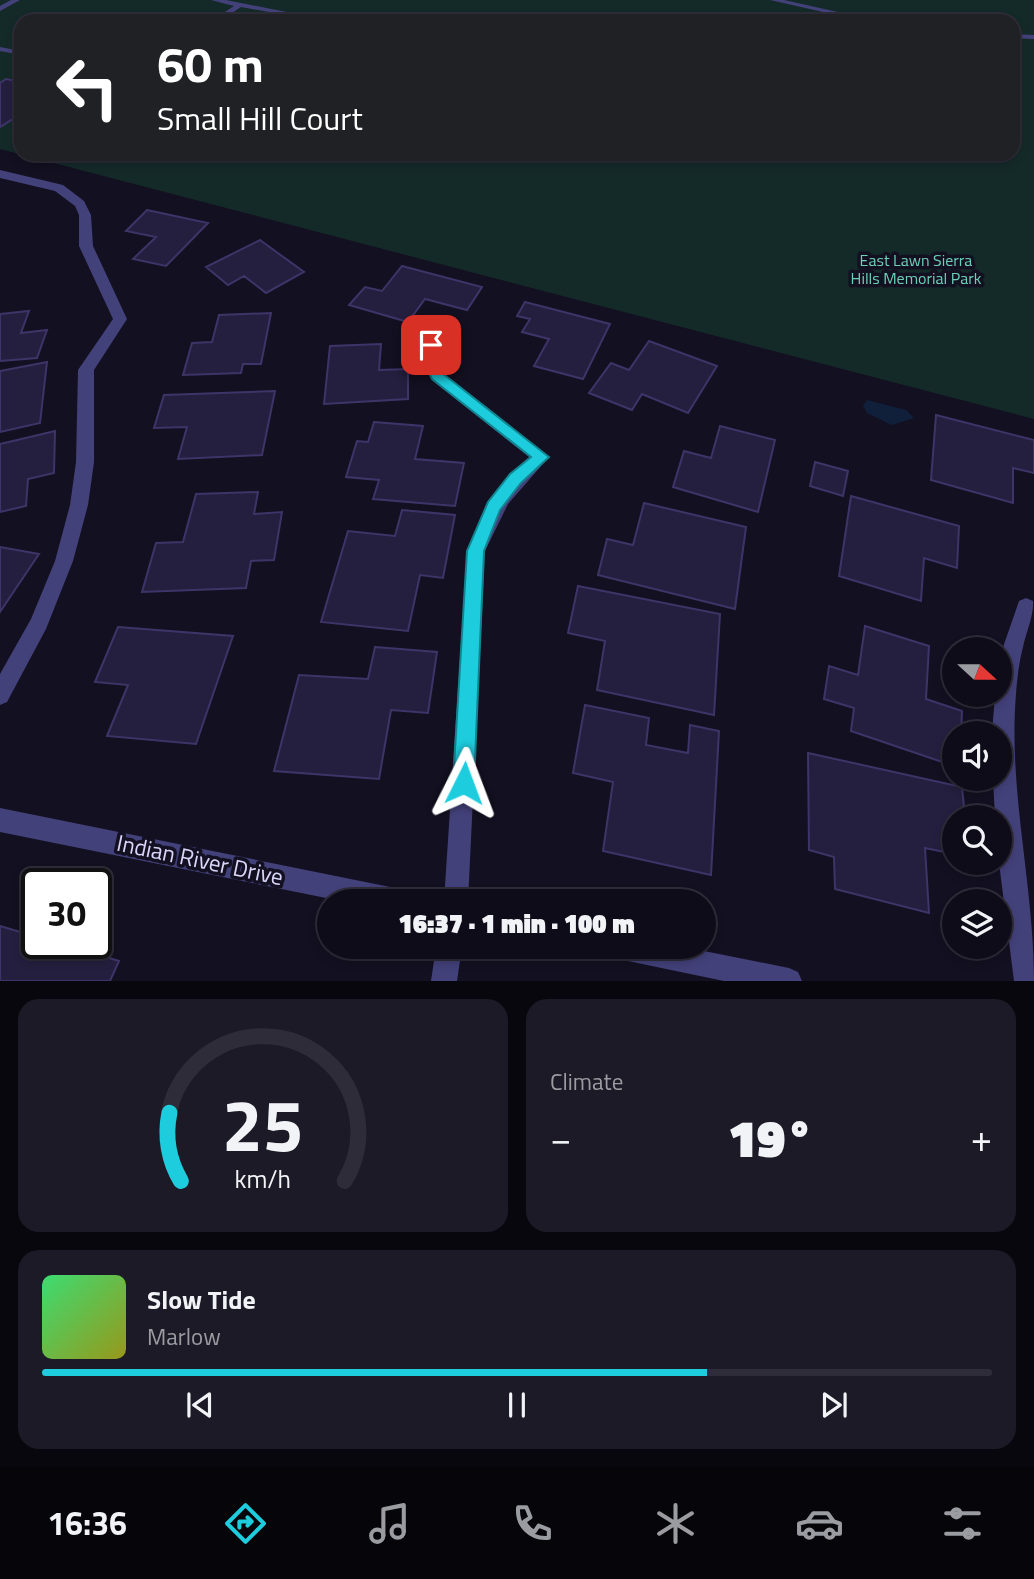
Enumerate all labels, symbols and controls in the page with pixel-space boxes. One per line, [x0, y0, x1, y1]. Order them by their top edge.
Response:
text: 60 m [157, 26, 264, 101]
icon: left [42, 42, 133, 133]
text: Small Hill Court [157, 94, 363, 142]
park label: East Lawn Sierra Hills Memorial Park [851, 248, 982, 290]
pin [401, 315, 461, 375]
icon: arrive [412, 326, 450, 364]
north arrow [942, 637, 1012, 707]
map controls [942, 637, 1012, 959]
button: sound [942, 721, 1012, 791]
position arrow [427, 746, 501, 820]
button: search [942, 805, 1012, 875]
street label: Indian River Drive [114, 825, 286, 894]
speed limit sign: 30 [21, 868, 112, 959]
button: layers [942, 889, 1012, 959]
text: 16:37 · 1 min · 100 m [398, 904, 635, 943]
text: Climate [550, 1064, 623, 1099]
text: 25 [222, 1070, 304, 1180]
text: 19° [728, 1098, 814, 1177]
text: − [550, 1109, 571, 1167]
text: + [971, 1109, 992, 1167]
text: km/h [235, 1160, 291, 1198]
text: Slow Tide [147, 1280, 256, 1319]
text: Marlow [147, 1319, 221, 1354]
icon: previous [181, 1386, 219, 1424]
icon: pause [498, 1386, 536, 1424]
icon: next [815, 1386, 853, 1424]
text: 16:36 [47, 1499, 127, 1547]
icon: directions [221, 1499, 270, 1548]
icon: music [365, 1499, 414, 1548]
icon: phone [508, 1499, 557, 1548]
icon: climate [651, 1499, 700, 1548]
icon: car [795, 1499, 844, 1548]
icon: filters [938, 1499, 987, 1548]

